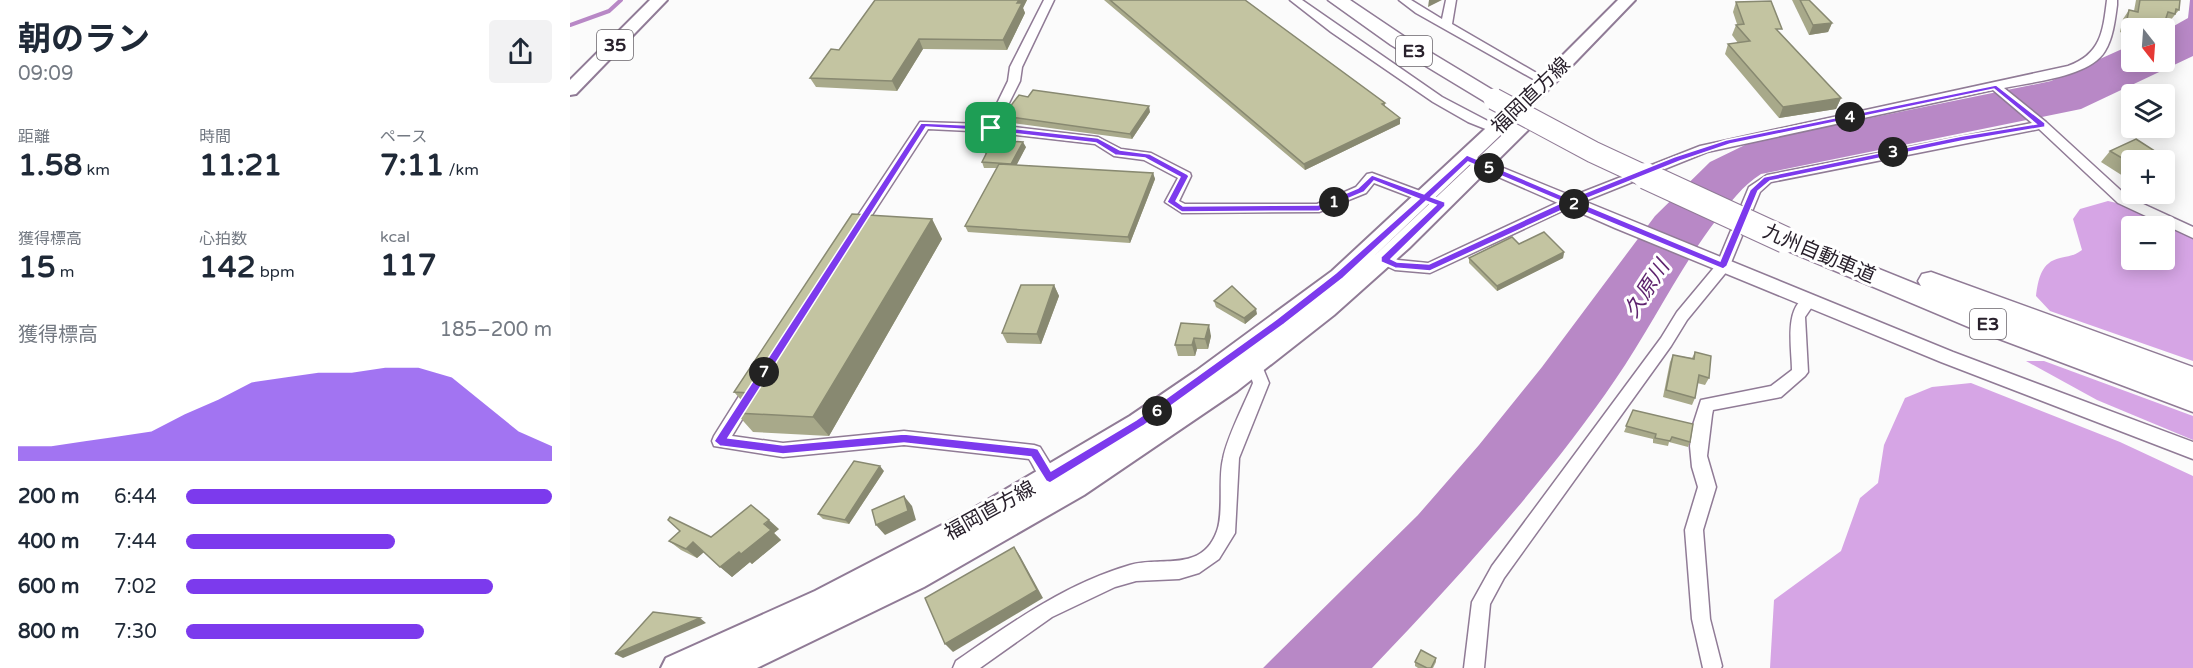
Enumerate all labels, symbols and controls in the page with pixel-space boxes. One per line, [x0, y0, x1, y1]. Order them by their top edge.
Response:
north arrow [2121, 18, 2175, 72]
map controls [2121, 18, 2175, 270]
text: 朝のラン [18, 20, 150, 59]
button: share [489, 20, 552, 83]
road number: 35 [597, 30, 633, 60]
road number: E3 [1396, 36, 1432, 66]
street label: 福岡直方線 [1487, 53, 1575, 139]
text: 09:09 [18, 62, 73, 86]
button: layers [2121, 84, 2175, 138]
pin [965, 102, 1016, 153]
pin: 4 [1835, 102, 1865, 132]
text: 4 [1845, 107, 1855, 127]
icon: arrive [974, 111, 1007, 144]
text: 距離 [18, 127, 50, 147]
text: 時間 [199, 127, 231, 147]
text: ペース [380, 127, 427, 147]
pin: 3 [1878, 137, 1908, 167]
text: 3 [1888, 142, 1898, 162]
text: 1.58 [18, 147, 82, 184]
text: 11:21 [199, 147, 282, 184]
text: 7:11 [380, 147, 444, 184]
button: + [2121, 150, 2175, 204]
pin: 5 [1474, 153, 1504, 183]
text: 5 [1484, 158, 1494, 178]
text: km [82, 160, 110, 180]
text: /km [444, 160, 479, 180]
pin: 1 [1319, 187, 1349, 217]
pin: 2 [1559, 189, 1589, 219]
text: 1 [1329, 192, 1339, 212]
text: 2 [1569, 194, 1579, 214]
button: − [2121, 216, 2175, 270]
street label: 九州自動車道 [1759, 220, 1879, 288]
text: kcal [380, 227, 410, 247]
text: 獲得標高 [18, 229, 82, 249]
text: 心拍数 [199, 229, 247, 249]
text: 117 [380, 247, 437, 284]
text: 15 [18, 249, 56, 286]
text: 142 [199, 249, 256, 286]
water label: 久原川 [1619, 254, 1676, 322]
text: m [56, 262, 75, 282]
text: bpm [256, 262, 295, 282]
road number: E3 [1970, 309, 2006, 339]
text: 185–200 m [439, 318, 552, 342]
text: 獲得標高 [18, 323, 98, 347]
pin: 7 [749, 357, 779, 387]
text: 7 [759, 362, 769, 382]
pin: 6 [1142, 396, 1172, 426]
text: 6 [1152, 401, 1162, 421]
street label: 福岡直方線 [940, 476, 1040, 546]
text: 200 m [18, 485, 79, 509]
text: 6:44 [114, 485, 157, 509]
text: 400 m [18, 530, 79, 554]
text: 7:44 [114, 530, 157, 554]
text: 600 m [18, 575, 79, 599]
text: 7:02 [114, 575, 157, 599]
text: 800 m [18, 620, 79, 644]
text: 7:30 [114, 620, 157, 644]

